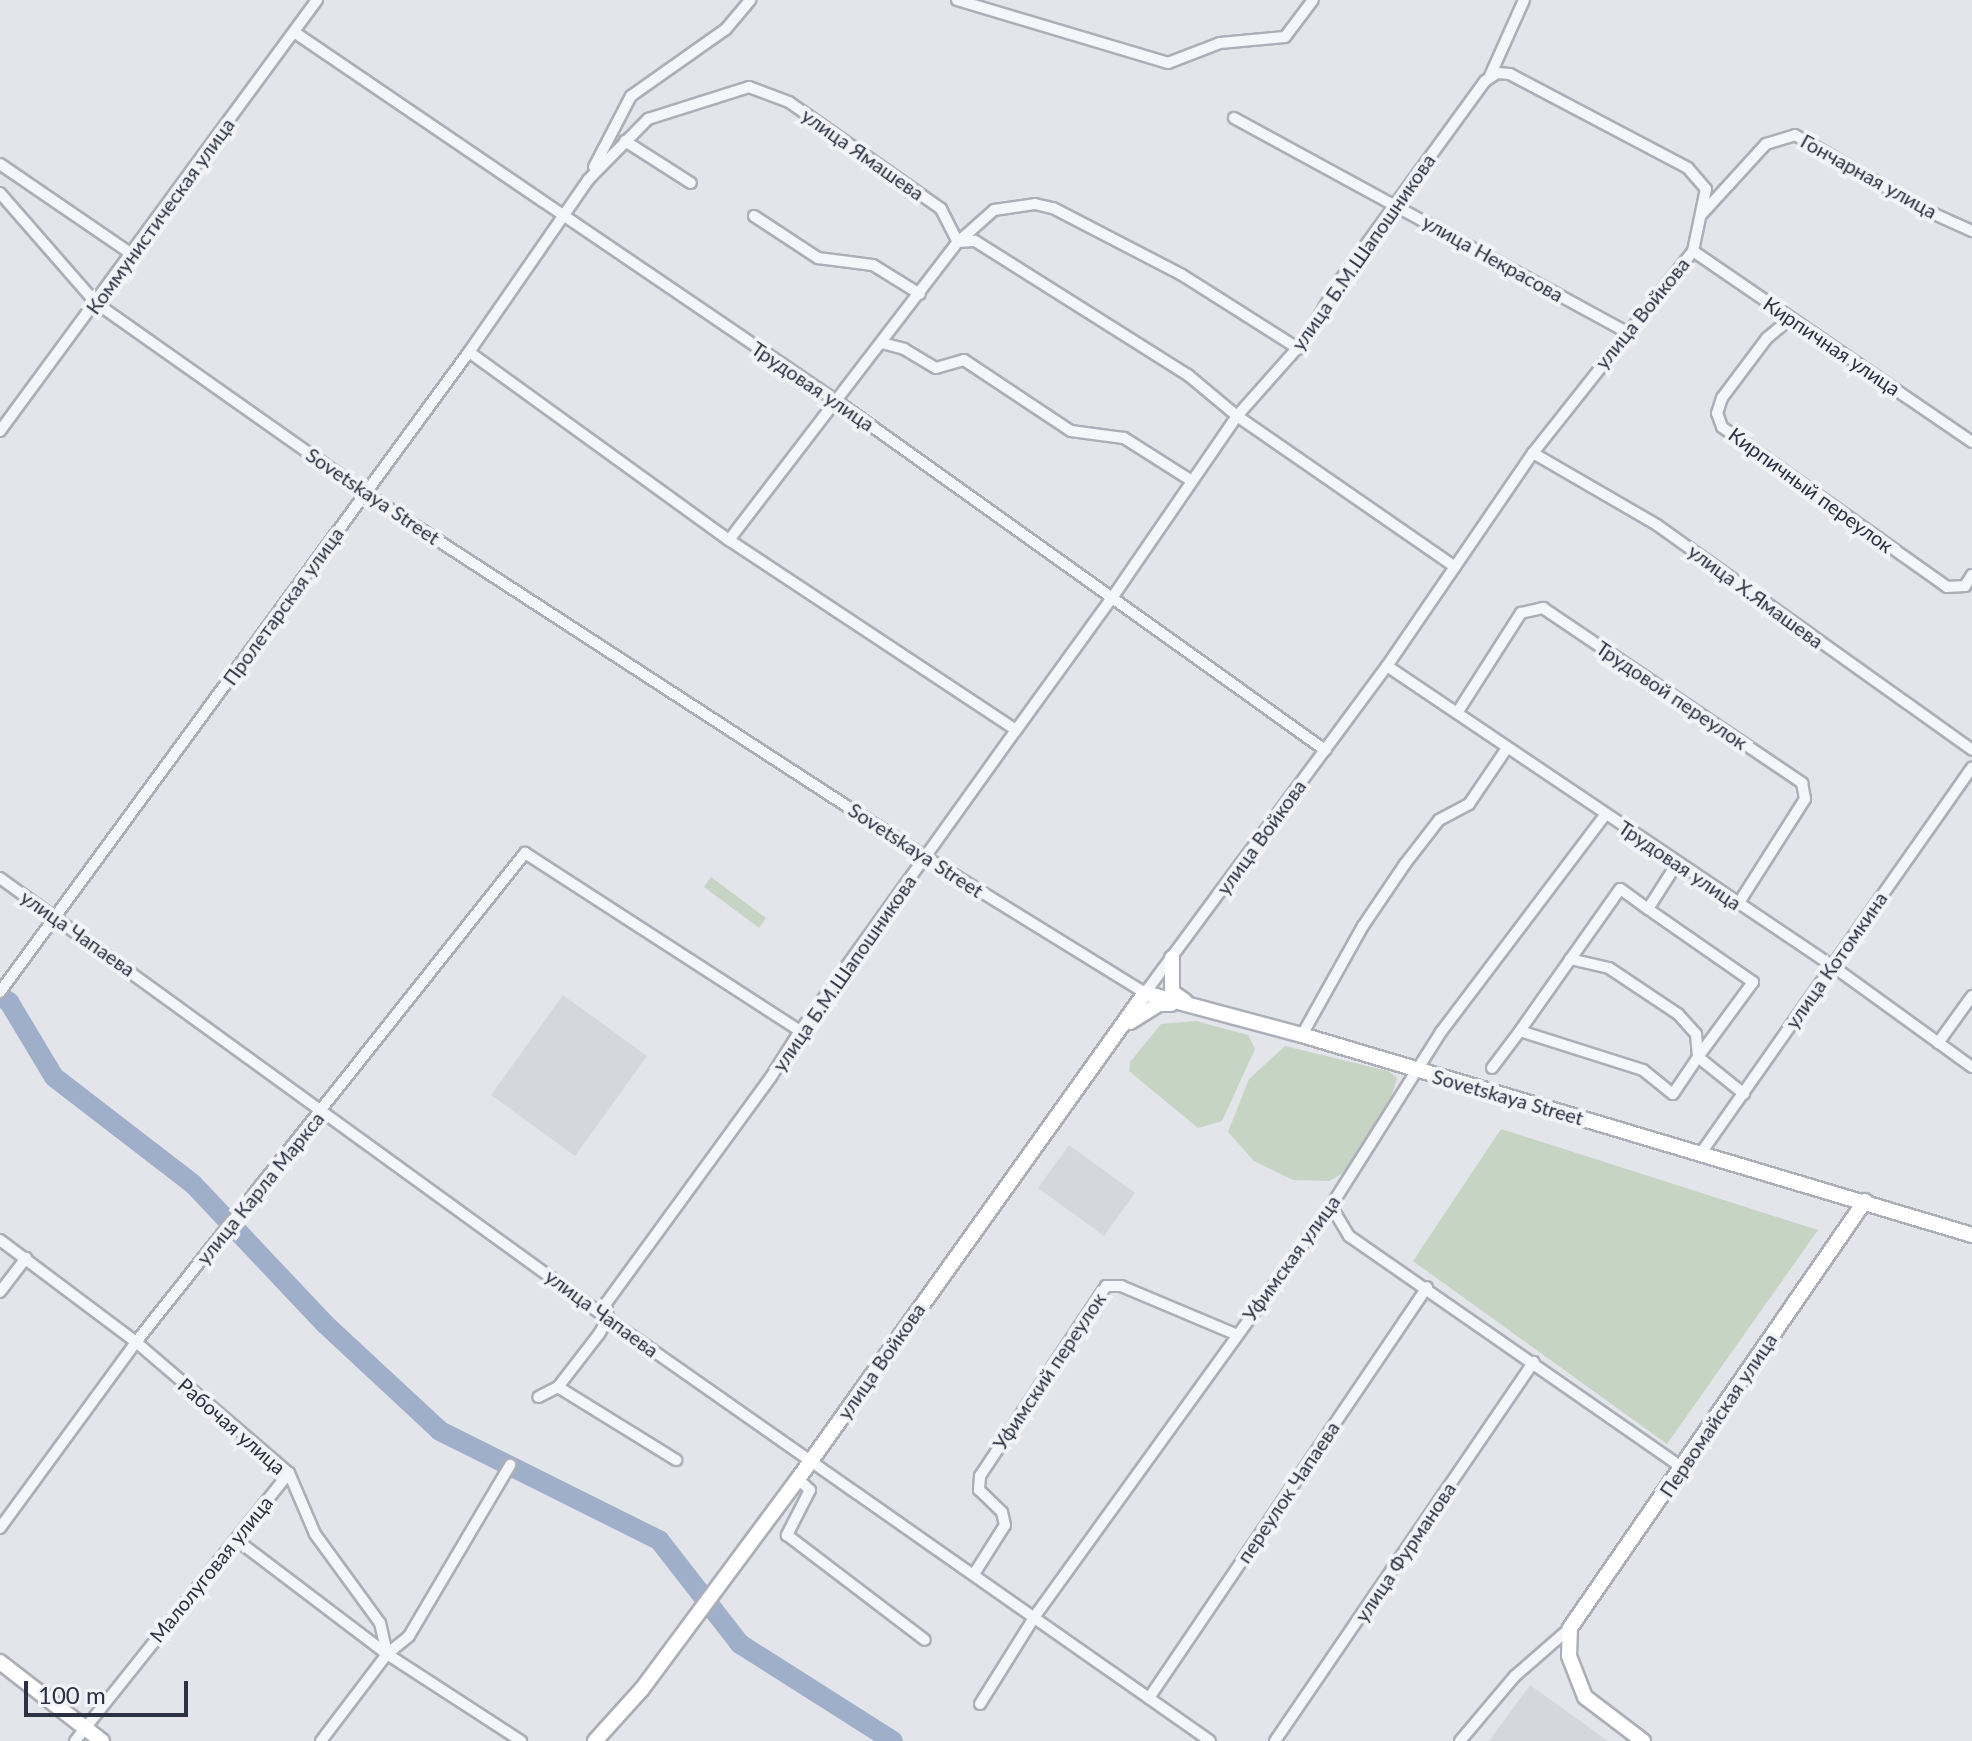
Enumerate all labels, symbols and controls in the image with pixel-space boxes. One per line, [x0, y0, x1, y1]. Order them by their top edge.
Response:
street label: улица Ямашева [797, 103, 929, 205]
street label: Коммунистическая улица [81, 113, 239, 319]
street label: Гончарная улица [1797, 129, 1941, 223]
street label: улица Б.М.Шапошникова [1286, 149, 1440, 355]
street label: улица Некрасова [1418, 209, 1568, 307]
street label: улица Войкова [1590, 252, 1694, 374]
street label: Кирпичная улица [1759, 291, 1905, 401]
street label: Трудовая улица [747, 336, 879, 436]
street label: Кирпичный переулок [1724, 422, 1898, 558]
street label: Sovetskaya Street [302, 442, 444, 550]
street label: Пролетарская улица [218, 522, 348, 690]
street label: улица Х.Ямашева [1684, 539, 1828, 653]
street label: Трудовой переулок [1592, 635, 1752, 755]
street label: улица Войкова [1211, 775, 1311, 899]
street label: Sovetskaya Street [844, 797, 988, 903]
street label: Трудовая улица [1614, 815, 1746, 915]
street label: улица Б.М.Шапошникова [767, 870, 921, 1076]
street label: улица Чапаева [16, 885, 140, 981]
street label: улица Котомкина [1780, 887, 1892, 1033]
street label: Sovetskaya Street [1430, 1064, 1586, 1130]
street label: улица Карла Маркса [191, 1107, 329, 1269]
street label: Уфимская улица [1237, 1190, 1345, 1326]
street label: улица Чапаева [541, 1264, 663, 1362]
street label: Уфимский переулок [987, 1288, 1111, 1454]
street label: улица Войкова [832, 1298, 930, 1424]
street label: Первомайская улица [1654, 1329, 1782, 1501]
street label: Рабочая улица [173, 1373, 291, 1479]
street label: переулок Чапаева [1232, 1417, 1344, 1567]
street label: улица Фурманова [1349, 1478, 1461, 1626]
street label: Малолуговая улица [145, 1491, 277, 1647]
scale bar [28, 1665, 192, 1715]
text: 100 m [38, 1680, 106, 1709]

